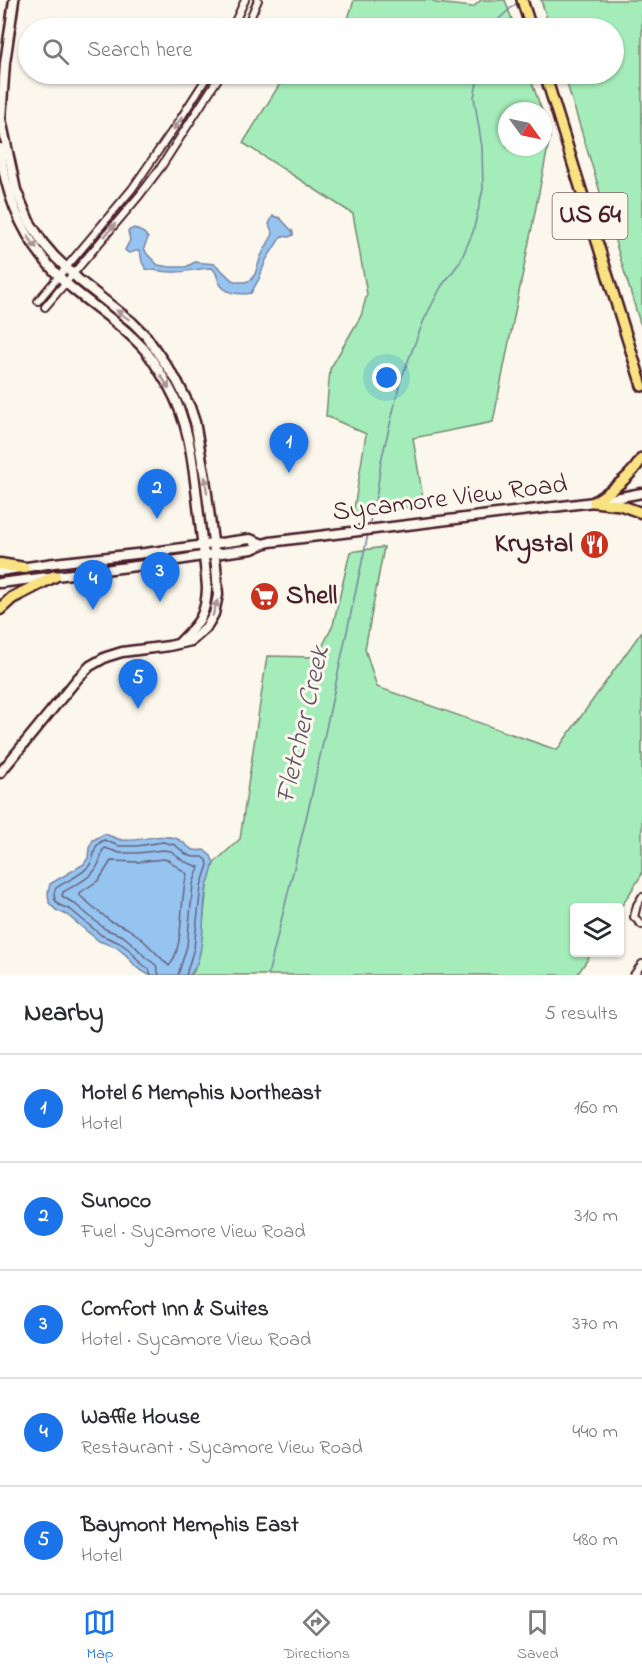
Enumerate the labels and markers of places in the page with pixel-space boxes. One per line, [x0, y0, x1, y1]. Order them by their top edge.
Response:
pin: 1 [270, 424, 308, 473]
pin: 2 [138, 470, 176, 519]
place label: Krystal [495, 525, 573, 564]
restaurant icon: Krystal [578, 528, 610, 560]
pin: 3 [140, 552, 180, 602]
pin: 4 [74, 560, 112, 610]
place label: Shell [286, 577, 337, 616]
supermarket icon: Shell [249, 580, 281, 612]
pin: 5 [118, 660, 158, 709]

